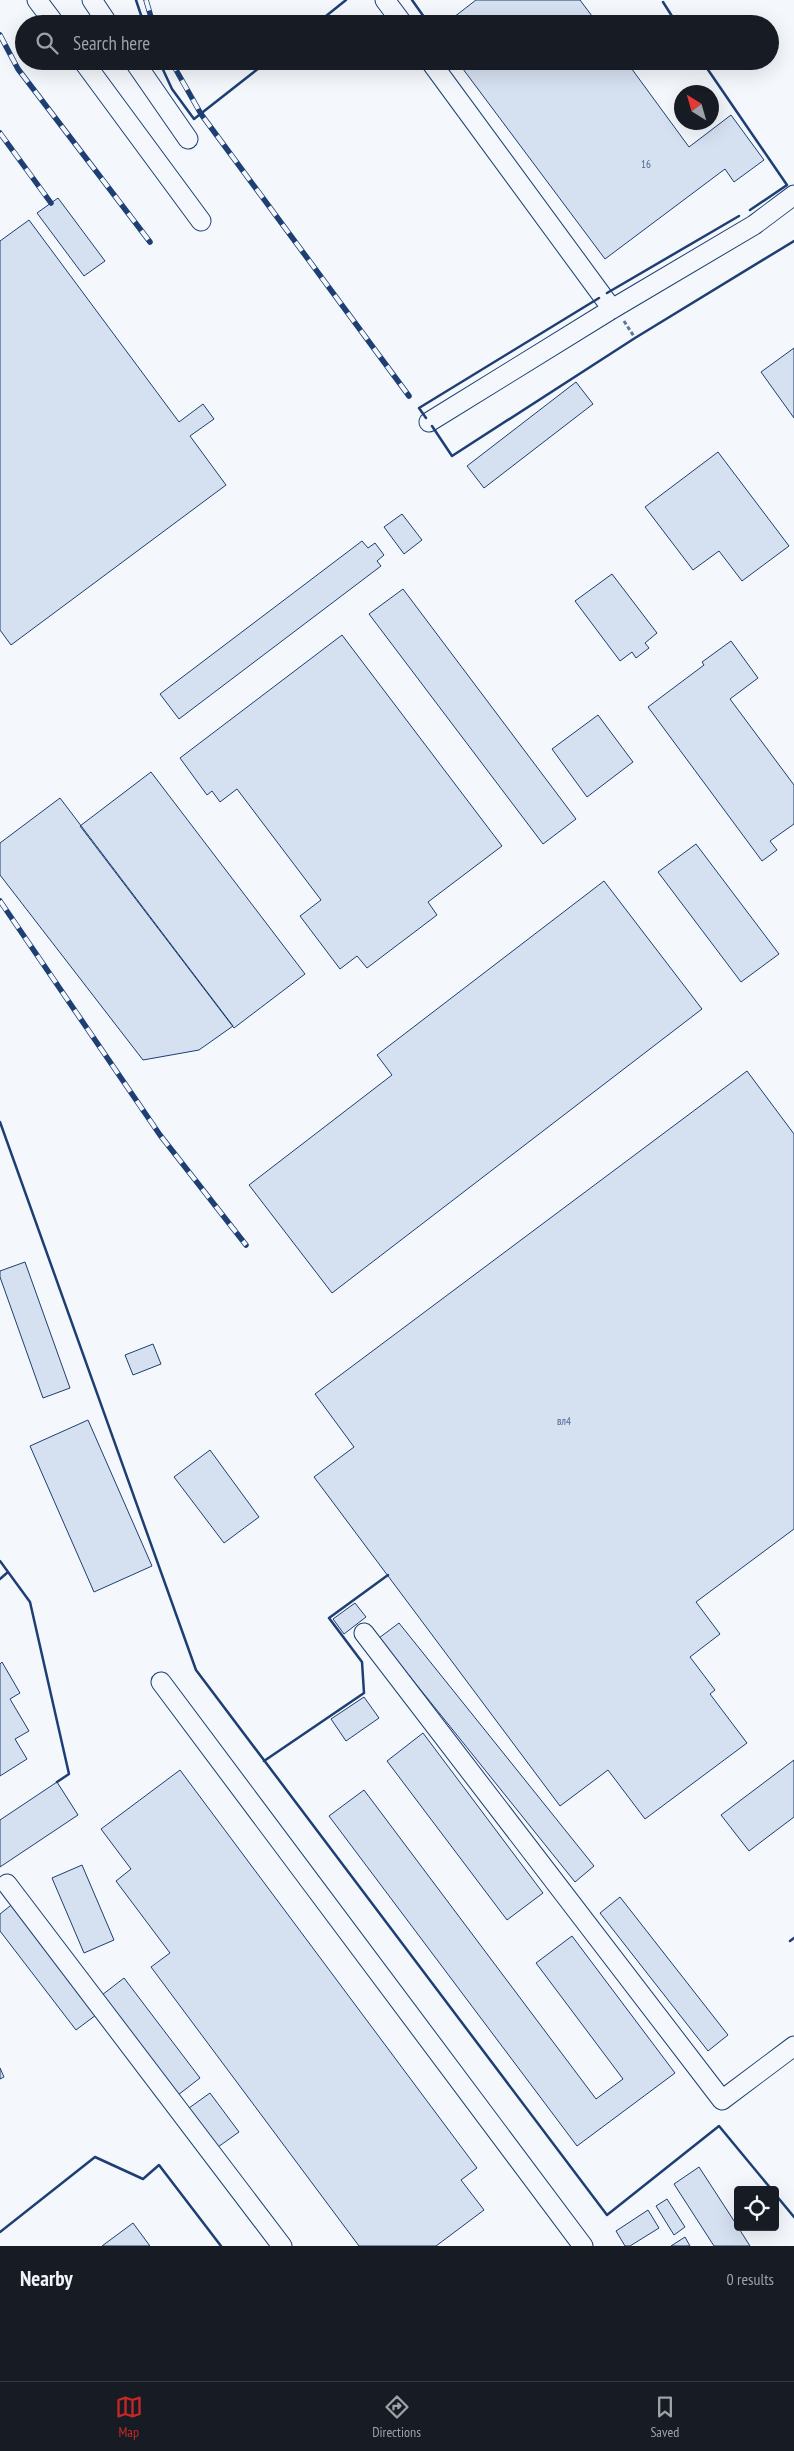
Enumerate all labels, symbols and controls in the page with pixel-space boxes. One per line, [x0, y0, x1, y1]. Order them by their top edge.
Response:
search box [15, 15, 779, 70]
icon: search [33, 29, 61, 57]
text: Search here [73, 31, 150, 55]
north arrow [674, 85, 719, 130]
house number: 16 [641, 157, 651, 171]
house number: вл4 [557, 1414, 571, 1428]
map controls [734, 2186, 779, 2231]
button: locate [734, 2186, 779, 2231]
text: Nearby [20, 2265, 73, 2292]
text: 0 results [727, 2269, 774, 2289]
tab: Map [115, 2393, 143, 2441]
tab: Directions [372, 2393, 421, 2441]
tab: Saved [650, 2393, 679, 2441]

